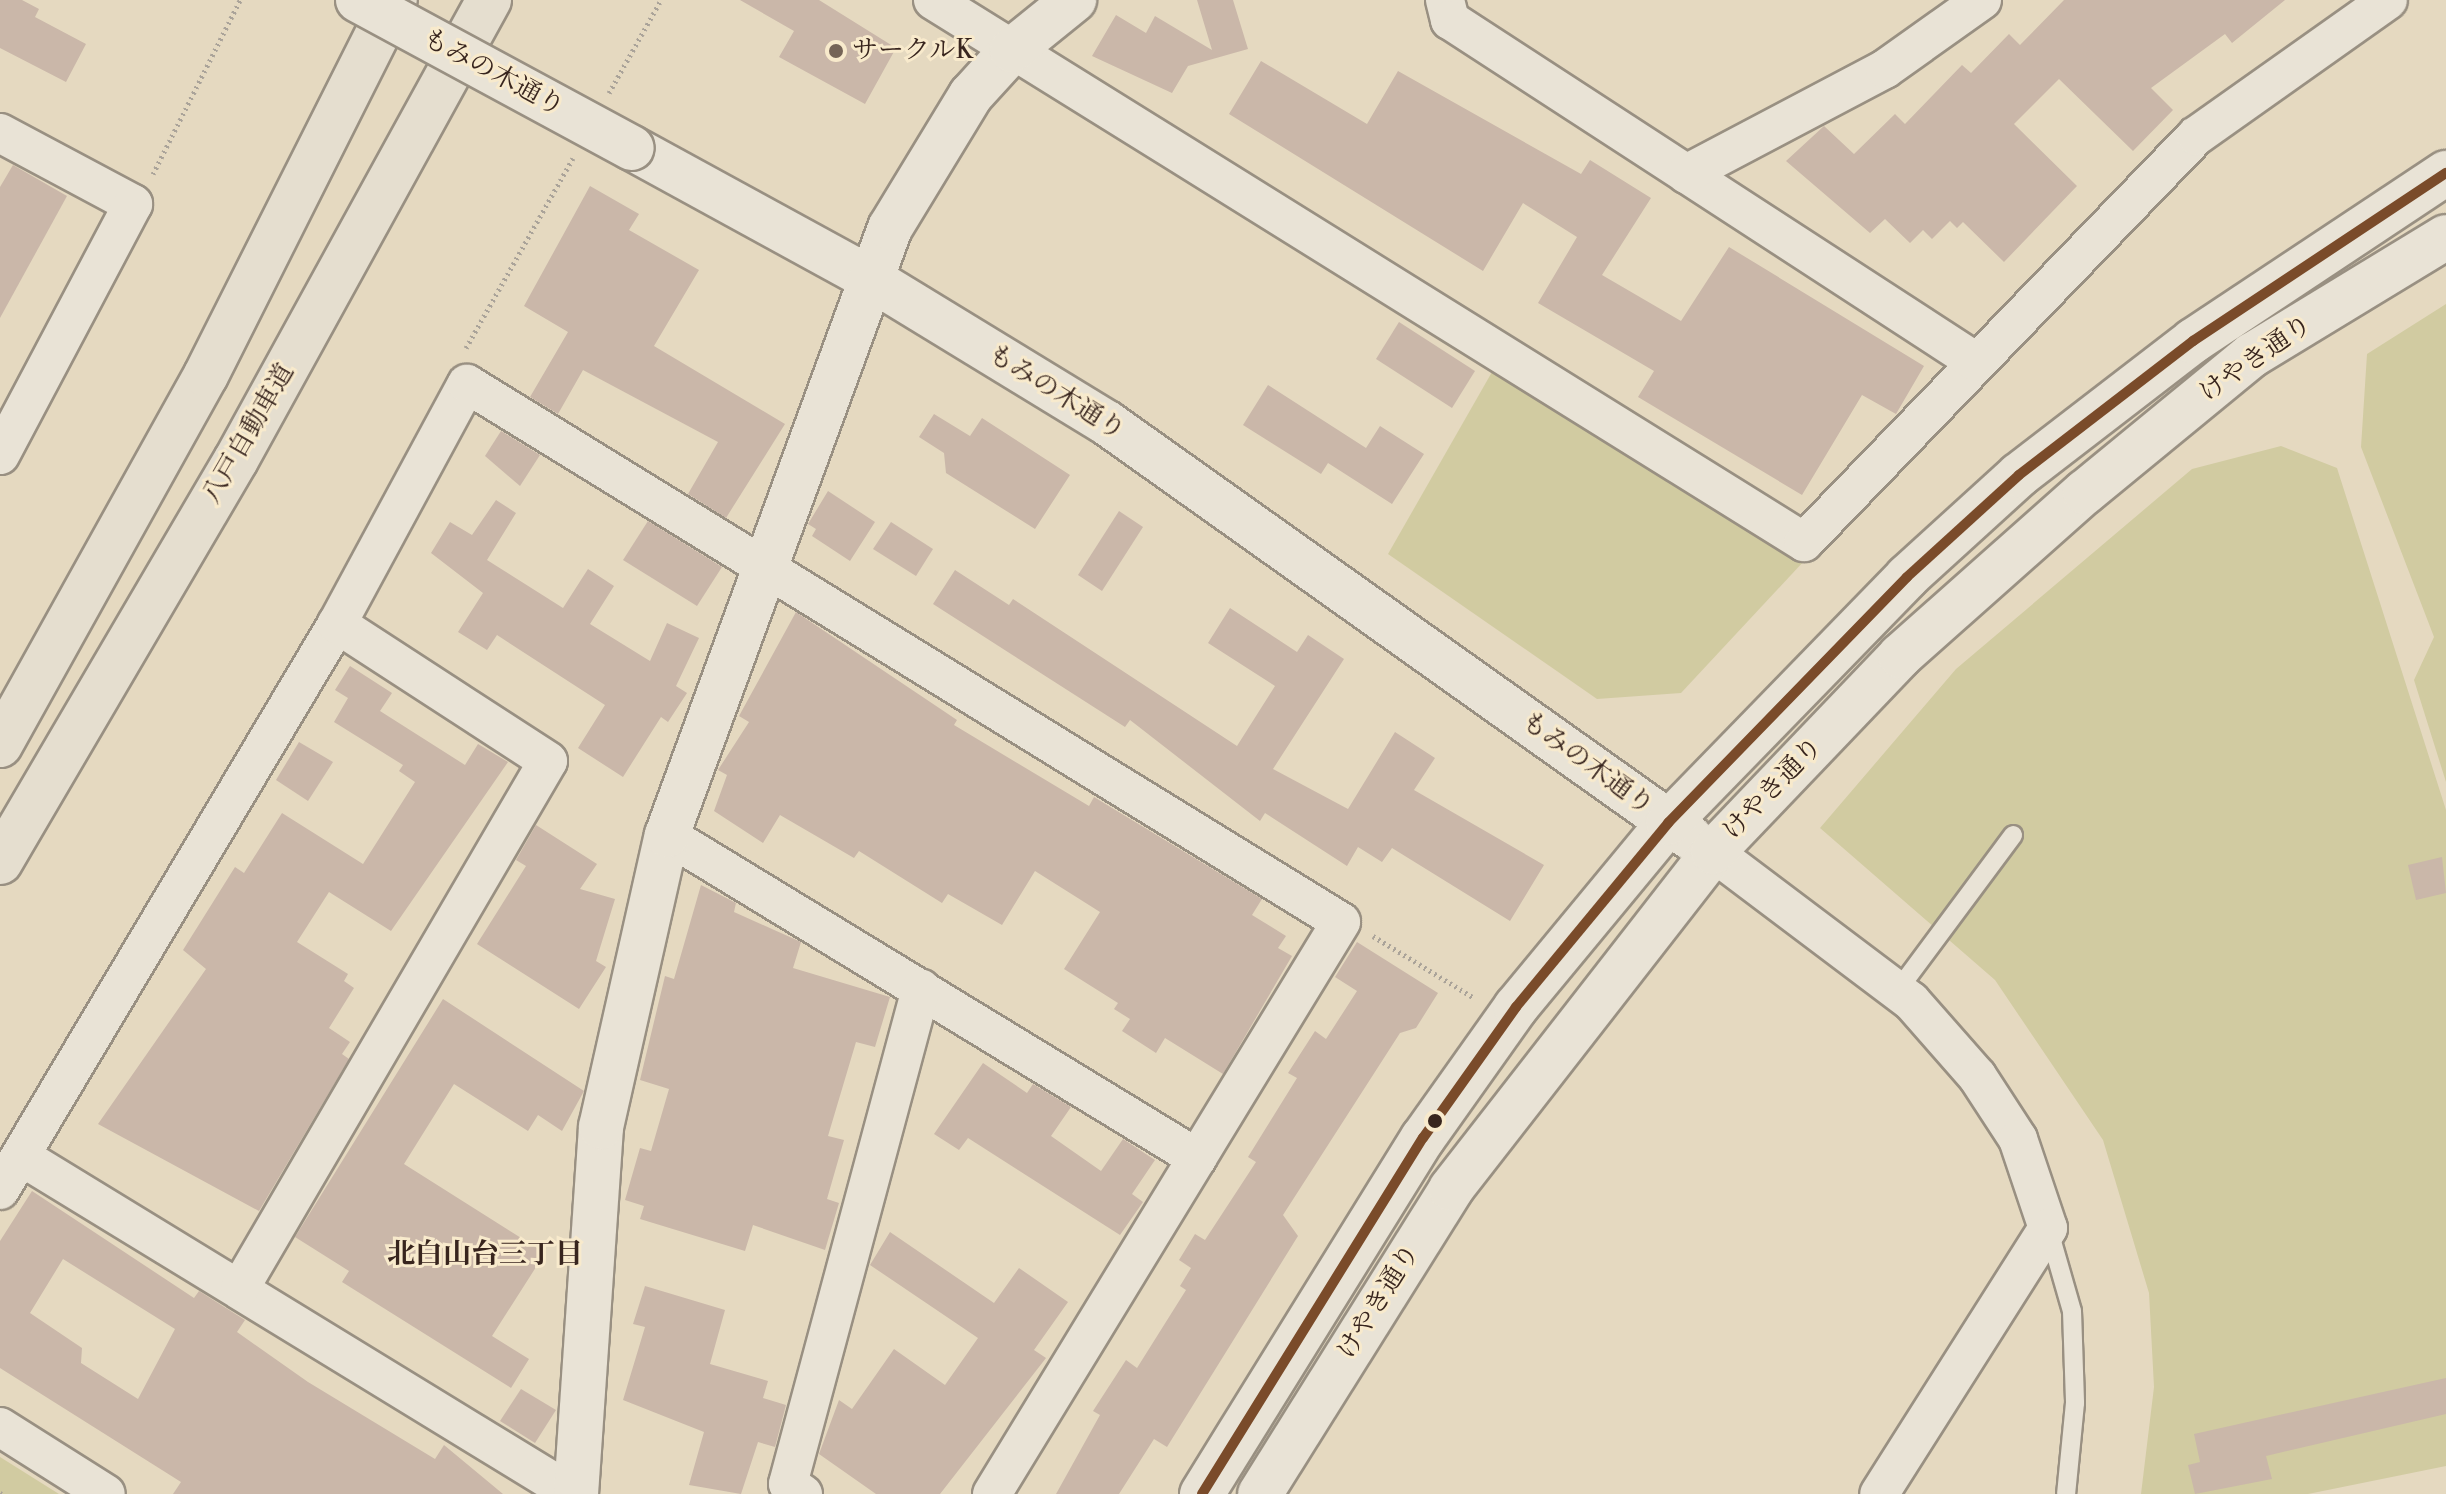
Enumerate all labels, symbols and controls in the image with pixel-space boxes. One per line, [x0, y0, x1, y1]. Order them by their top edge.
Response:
street label: もみの木通り [417, 23, 569, 123]
place label: サークルK [852, 35, 974, 67]
marker: サークルK [827, 42, 845, 60]
street label: けやき通り [2194, 309, 2318, 409]
street label: もみの木通り [982, 338, 1130, 448]
street label: 八戸自動車道 [196, 359, 302, 509]
street label: もみの木通り [1515, 706, 1659, 822]
street label: けやき通り [1717, 731, 1829, 847]
unlabelled marker [1427, 1113, 1443, 1129]
district label: 北白山台三丁目 [387, 1238, 583, 1272]
street label: けやき通り [1331, 1239, 1427, 1365]

